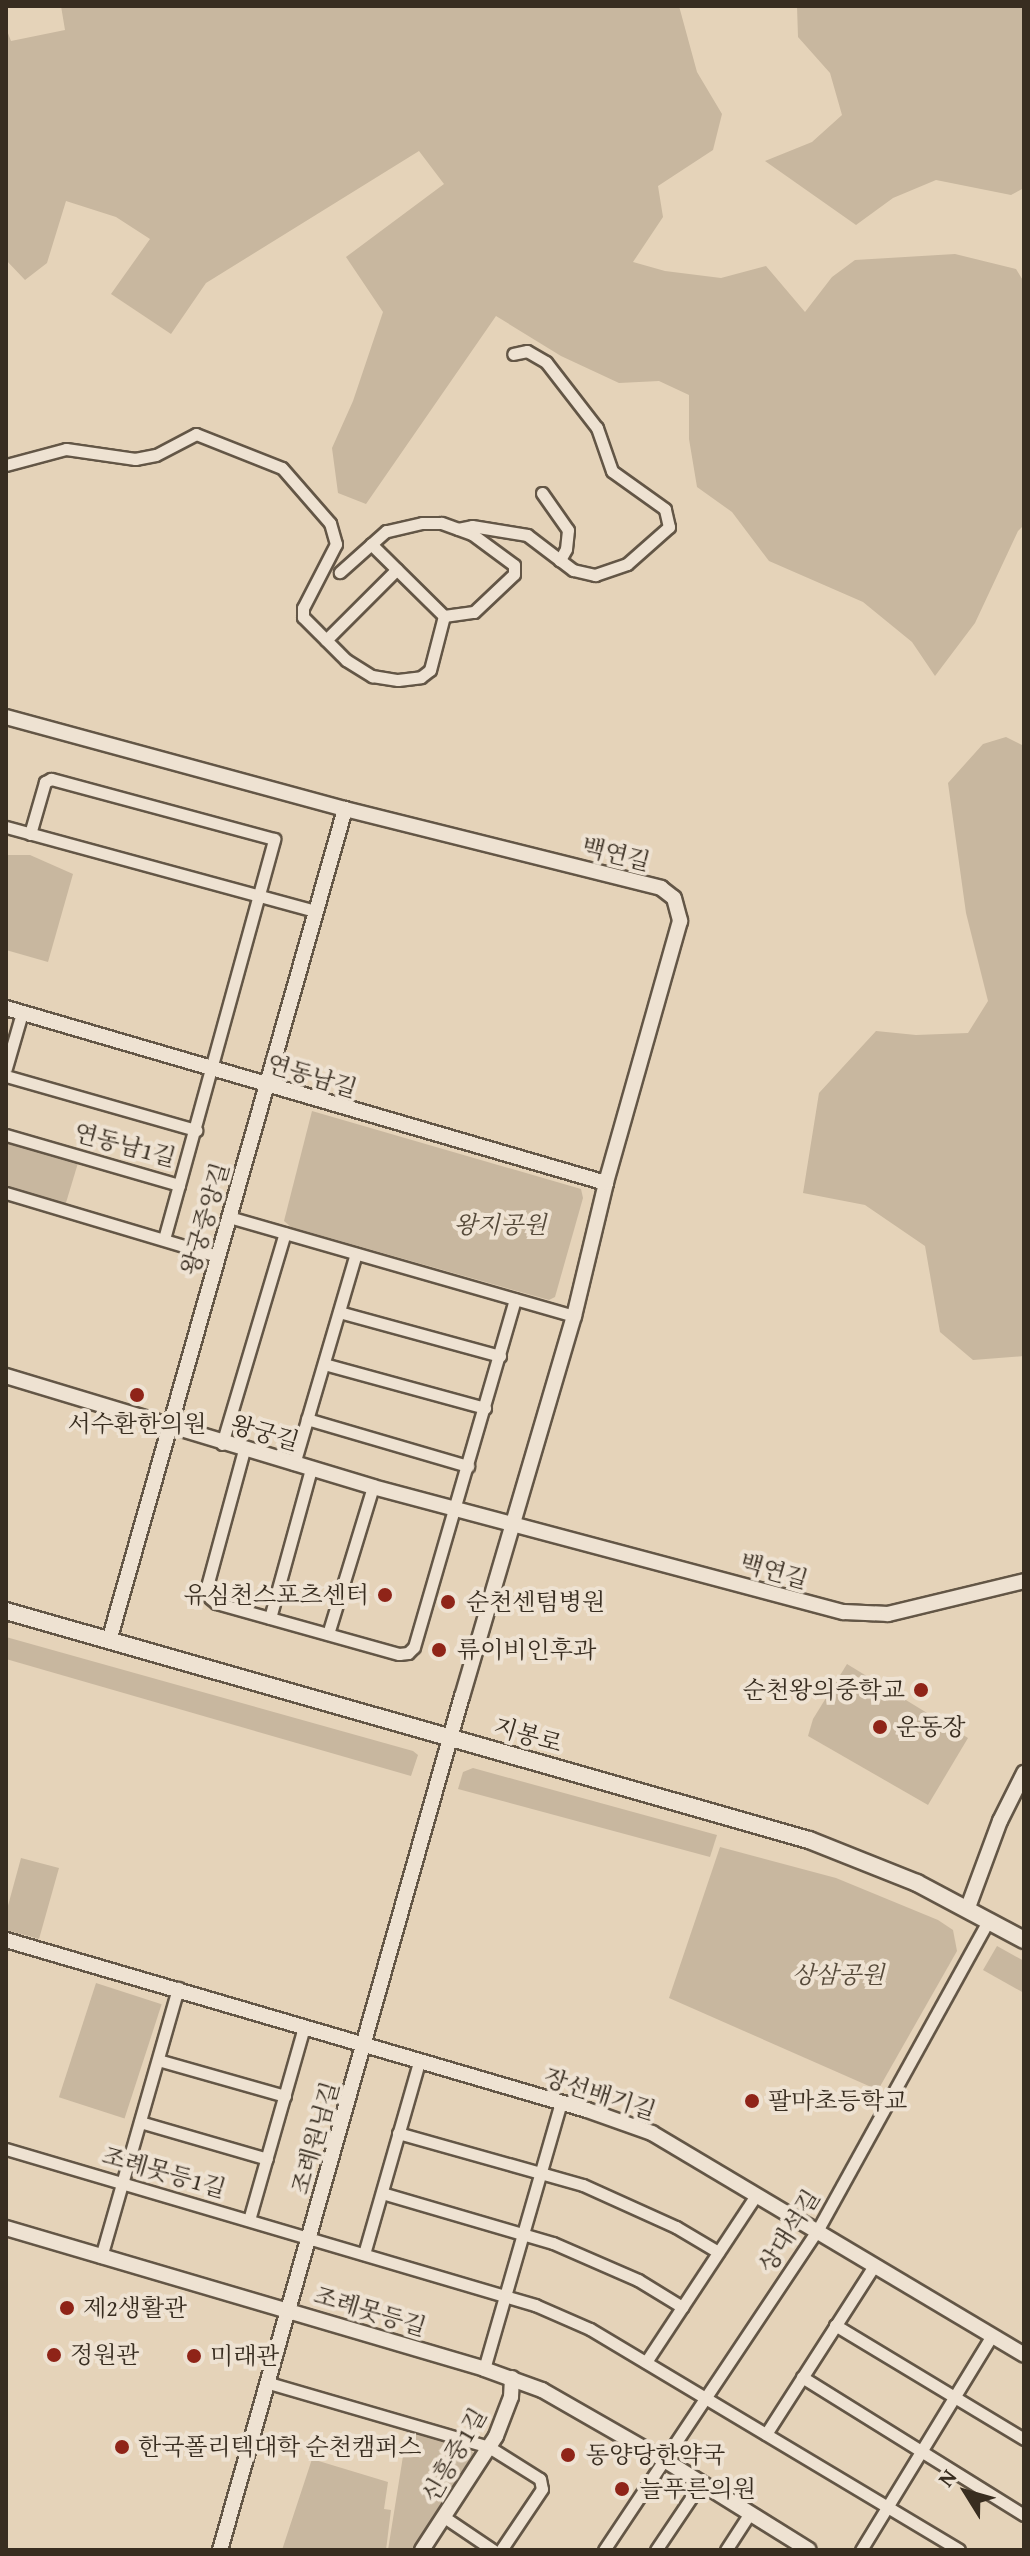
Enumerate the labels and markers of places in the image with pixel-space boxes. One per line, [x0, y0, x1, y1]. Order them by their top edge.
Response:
marker: 서수환한의원 [126, 1384, 148, 1406]
place label: 서수환한의원 [67, 1410, 207, 1438]
place label: 유심천스포츠센터 [184, 1581, 369, 1609]
marker: 유심천스포츠센터 [376, 1586, 394, 1604]
place label: 순천센텀병원 [466, 1588, 605, 1616]
marker: 순천센텀병원 [437, 1591, 459, 1613]
place label: 류이비인후과 [457, 1636, 596, 1664]
marker: 류이비인후과 [428, 1639, 450, 1661]
place label: 순천왕의중학교 [743, 1676, 905, 1704]
marker: 순천왕의중학교 [912, 1681, 930, 1699]
place label: 운동장 [896, 1713, 966, 1741]
marker: 운동장 [871, 1718, 889, 1736]
place label: 팔마초등학교 [768, 2087, 907, 2115]
marker: 팔마초등학교 [743, 2092, 761, 2110]
place label: 제2생활관 [83, 2294, 187, 2322]
marker: 제2생활관 [58, 2299, 76, 2317]
place label: 정원관 [70, 2341, 140, 2369]
place label: 미래관 [210, 2342, 280, 2370]
marker: 정원관 [45, 2346, 63, 2364]
marker: 미래관 [185, 2347, 203, 2365]
place label: 한국폴리텍대학 순천캠퍼스 [138, 2433, 421, 2461]
marker: 한국폴리텍대학 순천캠퍼스 [113, 2438, 131, 2456]
place label: 동양당한약국 [586, 2441, 725, 2469]
marker: 동양당한약국 [557, 2444, 579, 2466]
place label: 늘푸른의원 [640, 2475, 756, 2503]
marker: 늘푸른의원 [611, 2478, 633, 2500]

